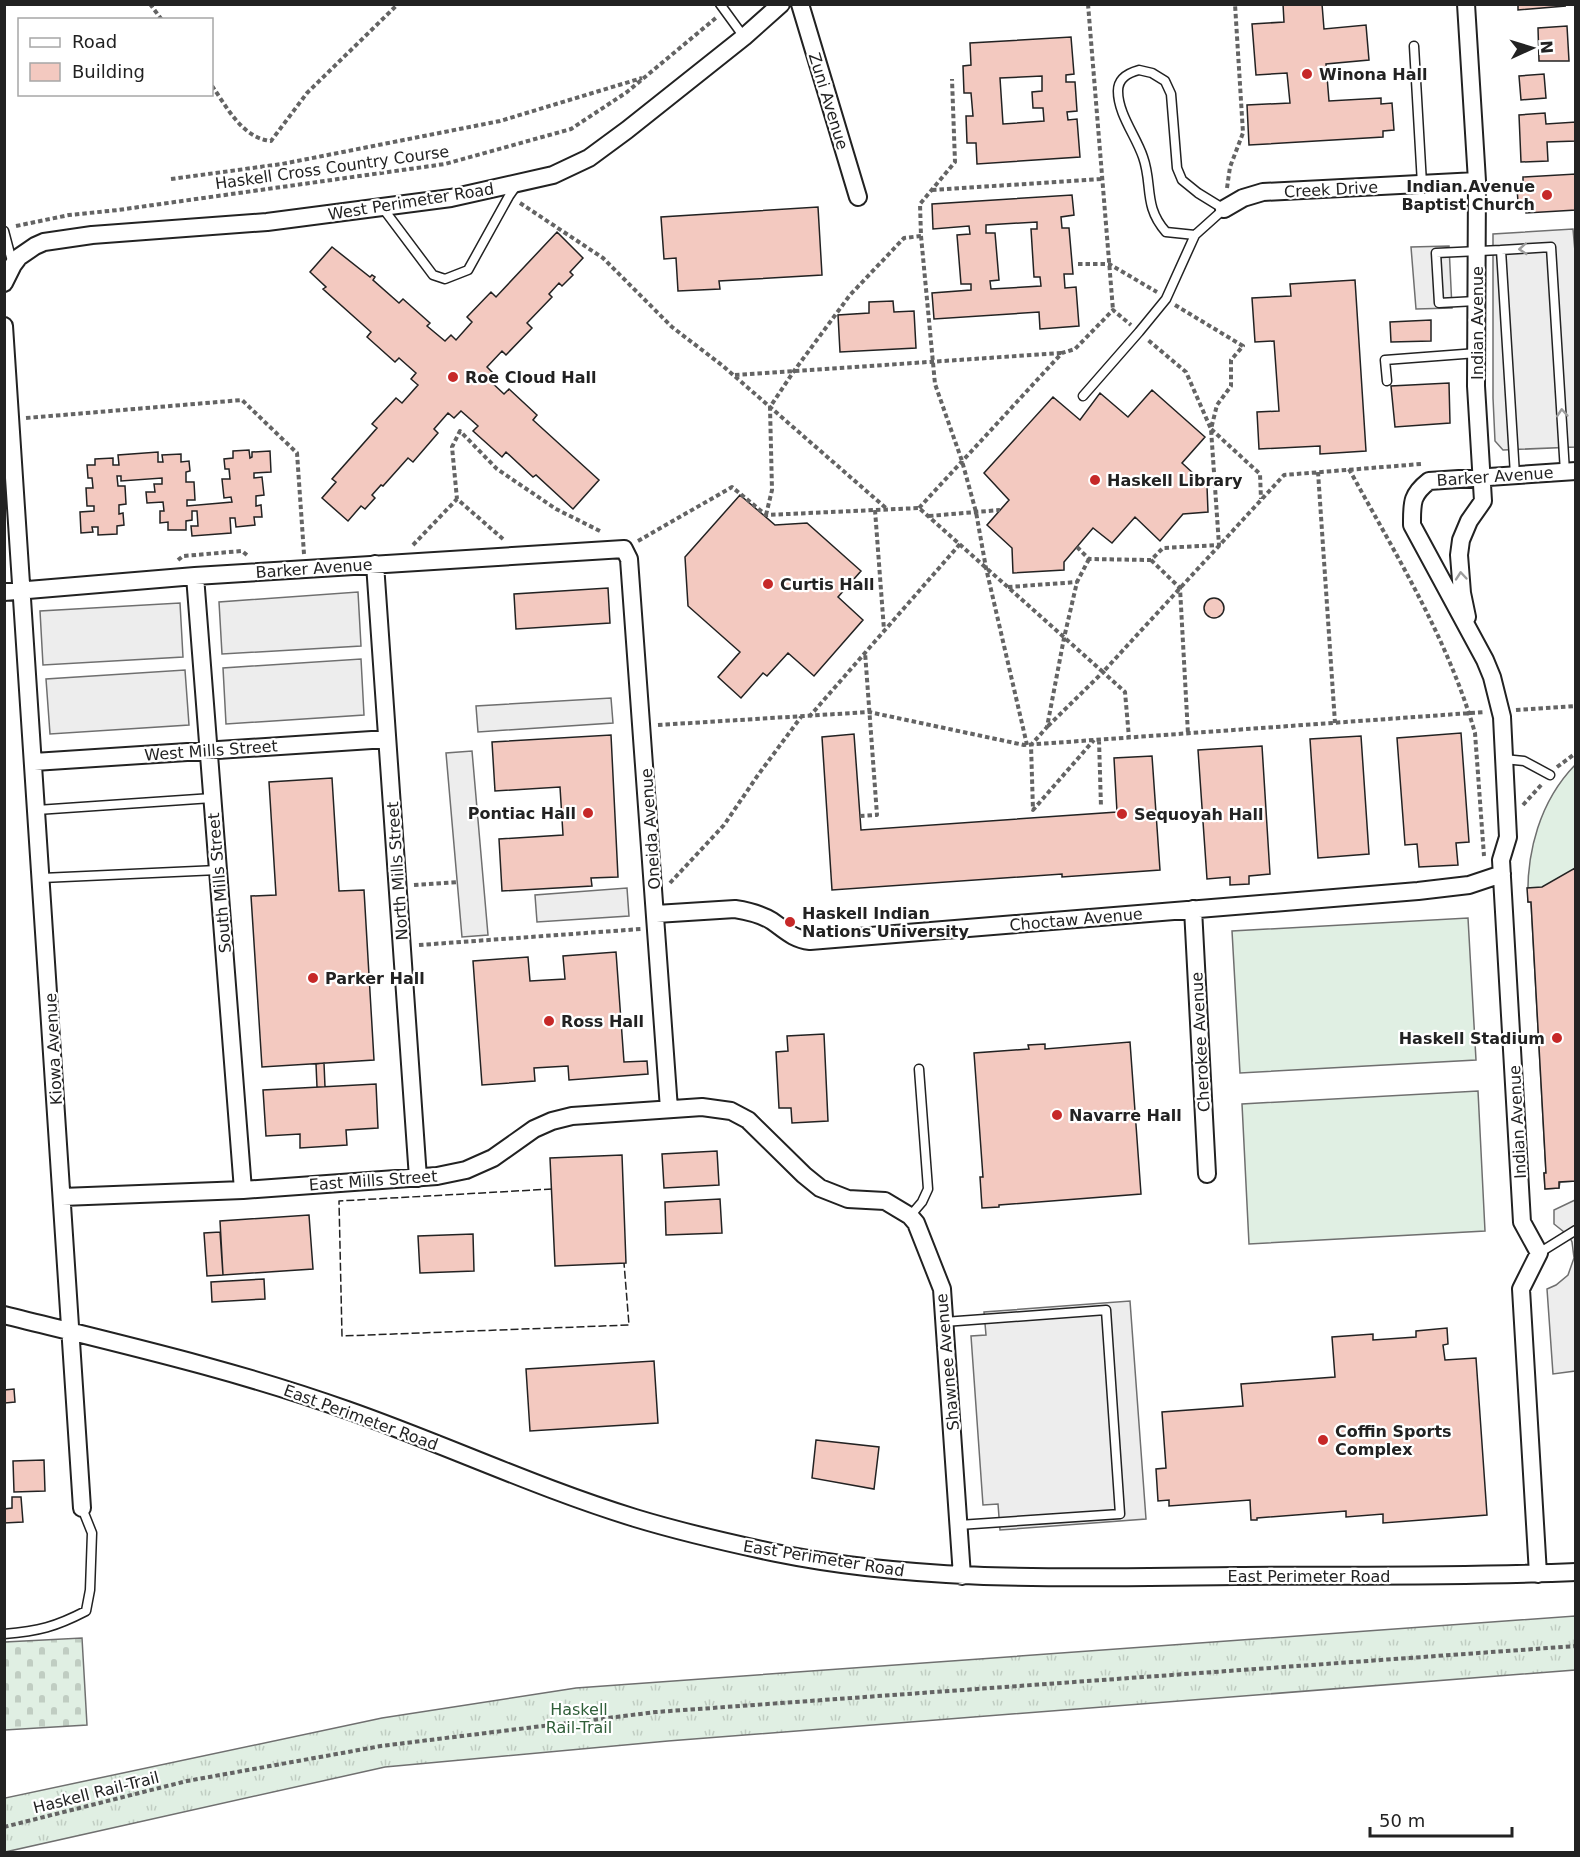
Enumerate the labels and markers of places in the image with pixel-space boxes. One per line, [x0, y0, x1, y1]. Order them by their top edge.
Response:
place label: Winona Hall [1319, 65, 1427, 84]
marker: Winona Hall [1300, 67, 1314, 81]
place label: Indian Avenue Baptist Church [1401, 177, 1535, 214]
marker: Indian Avenue Baptist Church [1540, 188, 1554, 202]
place label: Roe Cloud Hall [465, 368, 597, 387]
marker: Roe Cloud Hall [446, 370, 460, 384]
place label: Haskell Library [1107, 471, 1243, 490]
marker: Haskell Library [1088, 473, 1102, 487]
place label: Curtis Hall [780, 575, 874, 594]
marker: Curtis Hall [761, 577, 775, 591]
place label: Pontiac Hall [468, 804, 576, 823]
place label: Sequoyah Hall [1134, 805, 1264, 824]
marker: Pontiac Hall [581, 806, 595, 820]
marker: Sequoyah Hall [1115, 807, 1129, 821]
place label: Haskell Indian Nations University [802, 904, 969, 941]
marker: Haskell Indian Nations University [783, 915, 797, 929]
place label: Parker Hall [325, 969, 425, 988]
marker: Parker Hall [306, 971, 320, 985]
place label: Ross Hall [561, 1012, 644, 1031]
marker: Ross Hall [542, 1014, 556, 1028]
place label: Haskell Stadium [1399, 1029, 1545, 1048]
marker: Haskell Stadium [1550, 1031, 1564, 1045]
place label: Navarre Hall [1069, 1106, 1182, 1125]
marker: Navarre Hall [1050, 1108, 1064, 1122]
place label: Coffin Sports Complex [1335, 1422, 1452, 1459]
marker: Coffin Sports Complex [1316, 1433, 1330, 1447]

